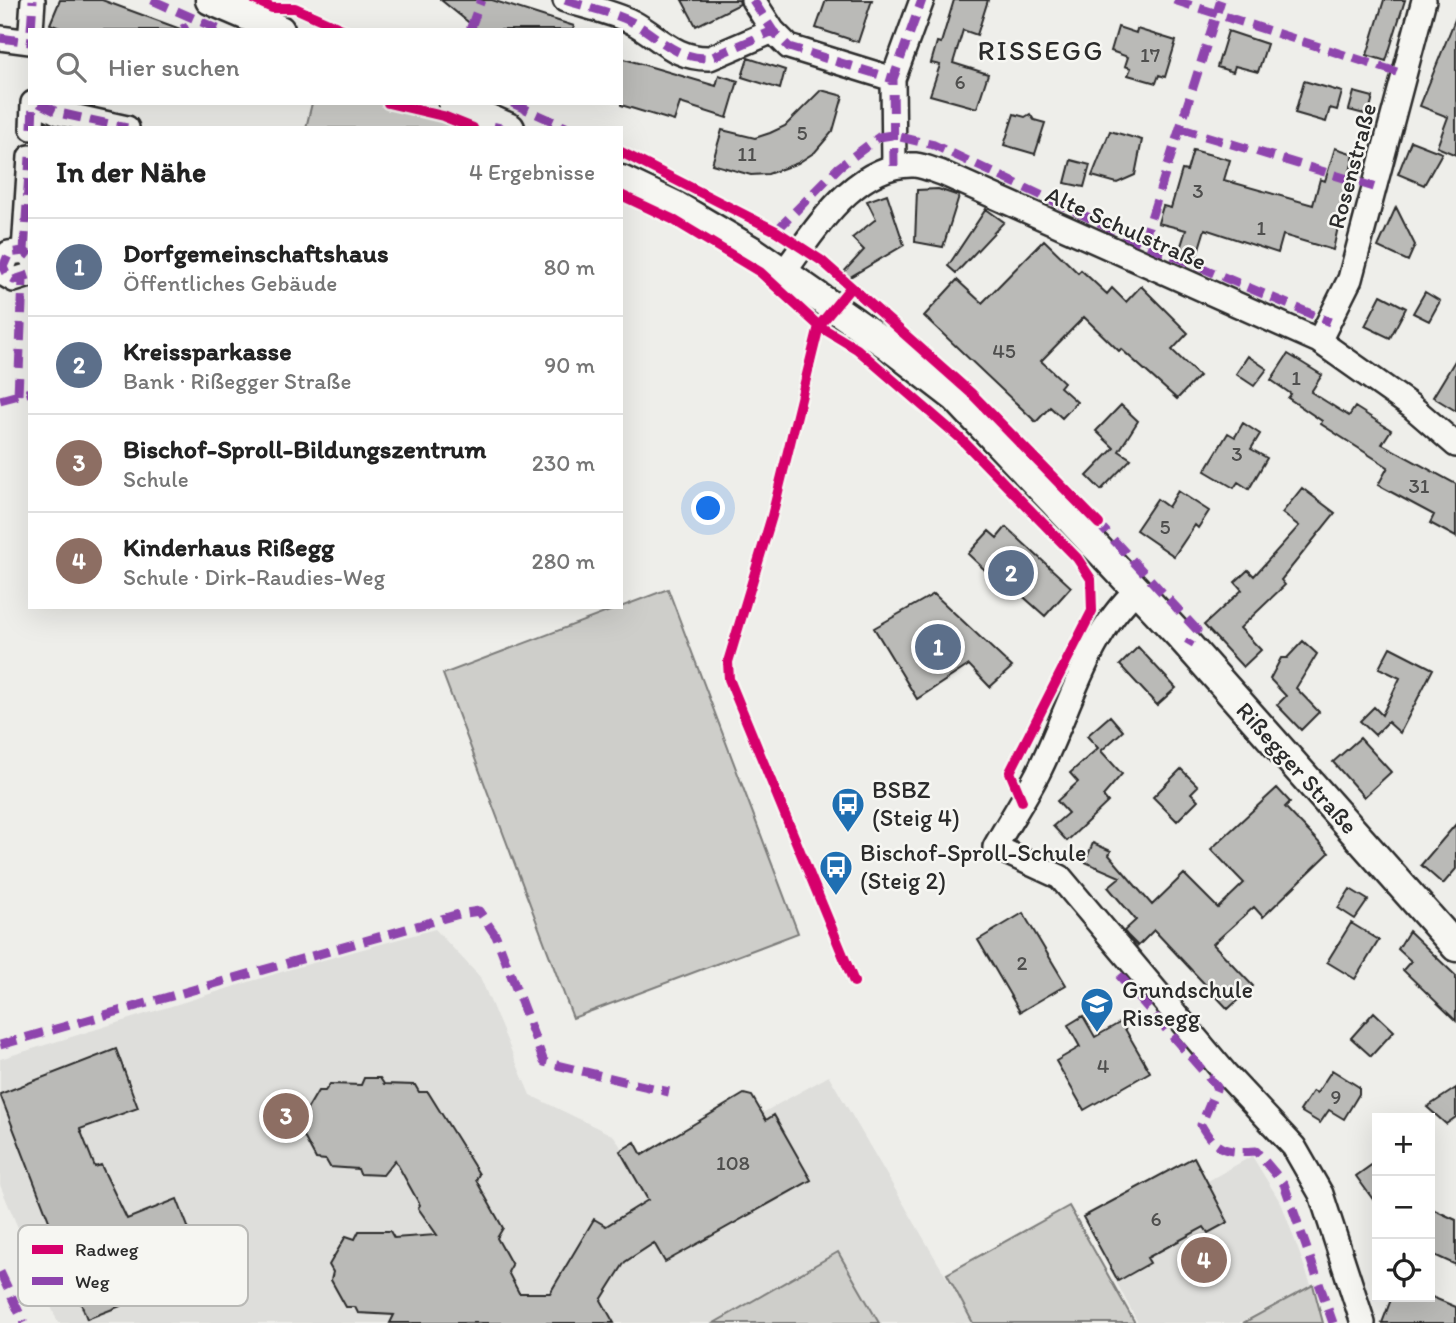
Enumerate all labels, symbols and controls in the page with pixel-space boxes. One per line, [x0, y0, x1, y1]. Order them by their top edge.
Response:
search box [28, 28, 623, 105]
district label: RISSEGG [978, 33, 1104, 67]
house number: 17 [1140, 42, 1160, 67]
icon: search [52, 48, 90, 86]
text: Hier suchen [108, 51, 240, 83]
house number: 6 [954, 69, 966, 94]
street label: Rosenstraße [1321, 100, 1382, 232]
house number: 5 [796, 120, 808, 145]
house number: 11 [737, 141, 757, 166]
text: In der Nähe [56, 153, 206, 190]
text: 4 Ergebnisse [469, 158, 595, 186]
house number: 3 [1192, 178, 1204, 203]
street label: Alte Schulstraße [1041, 179, 1211, 276]
house number: 1 [1256, 215, 1266, 240]
text: Dorfgemeinschaftshaus [123, 237, 388, 269]
text: 1 [74, 253, 84, 281]
text: 80 m [544, 253, 595, 281]
text: Öffentliches Gebäude [123, 269, 337, 297]
text: Kreissparkasse [123, 335, 292, 367]
house number: 45 [992, 338, 1016, 363]
text: 2 [73, 351, 85, 379]
text: 90 m [544, 351, 595, 379]
house number: 1 [1291, 365, 1301, 390]
text: Bank · Rißegger Straße [123, 367, 351, 395]
text: Bischof-Sproll-Bildungszentrum [123, 433, 486, 465]
house number: 3 [1231, 441, 1243, 466]
text: 3 [73, 449, 85, 477]
text: 230 m [532, 449, 595, 477]
text: Schule [123, 465, 189, 493]
house number: 31 [1408, 473, 1430, 498]
your location [691, 491, 725, 525]
house number: 5 [1159, 514, 1171, 539]
text: Kinderhaus Rißegg [123, 531, 334, 563]
text: 4 [72, 547, 86, 575]
text: 280 m [532, 547, 595, 575]
pin: 2 [988, 547, 1034, 599]
text: Schule · Dirk-Raudies-Weg [123, 563, 385, 591]
pin: 1 [915, 621, 961, 673]
street label: Rißegger Straße [1230, 696, 1364, 840]
place label: BSBZ (Steig 4) [872, 775, 960, 832]
bus stop icon: BSBZ (Steig 4) [829, 785, 867, 834]
place label: Bischof-Sproll-Schule (Steig 2) [860, 838, 1086, 895]
bus stop icon: Bischof-Sproll-Schule (Steig 2) [817, 848, 855, 897]
house number: 2 [1016, 950, 1028, 975]
place label: Grundschule Rissegg [1122, 975, 1253, 1032]
school or university icon: Grundschule Rissegg [1078, 985, 1116, 1034]
house number: 4 [1097, 1053, 1110, 1078]
house number: 9 [1331, 1084, 1341, 1109]
pin: 3 [263, 1090, 309, 1142]
map controls [1372, 1113, 1435, 1302]
button: + [1372, 1113, 1435, 1176]
house number: 108 [716, 1150, 750, 1175]
button: − [1372, 1176, 1435, 1239]
house number: 6 [1150, 1206, 1162, 1231]
legend [18, 1225, 248, 1306]
pin: 4 [1181, 1234, 1227, 1286]
text: Radweg [75, 1238, 139, 1261]
button: locate [1372, 1239, 1435, 1302]
text: Weg [75, 1270, 110, 1293]

